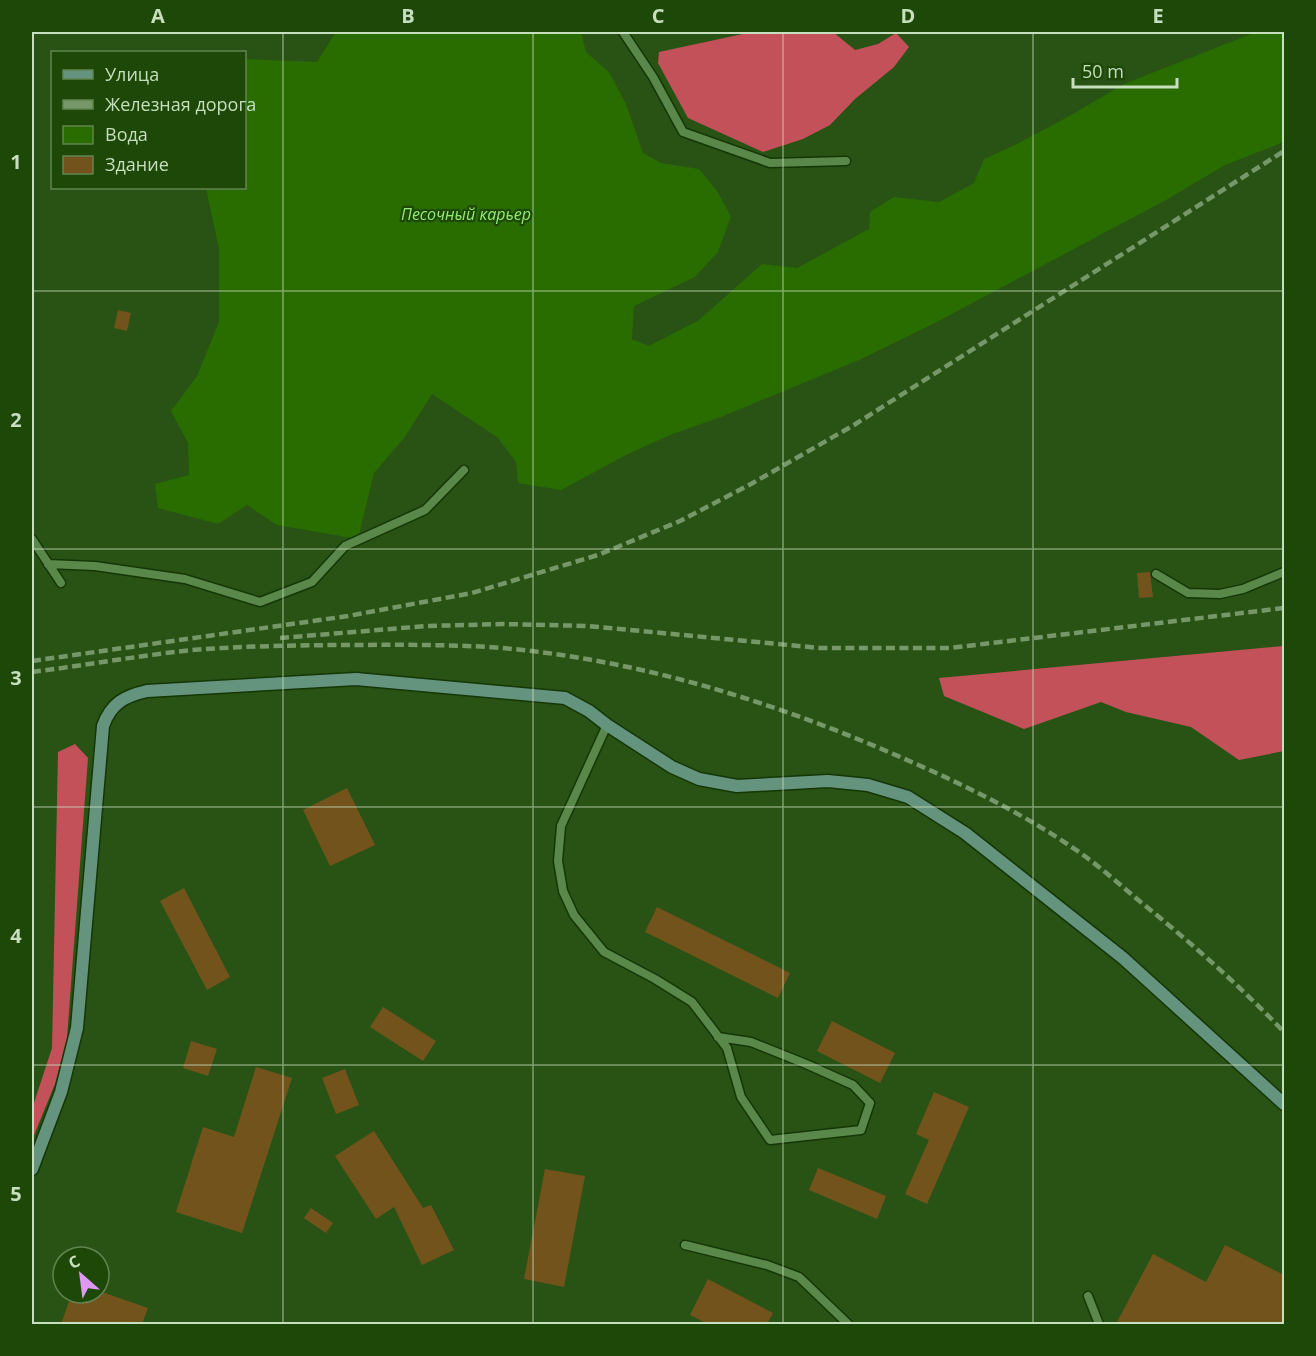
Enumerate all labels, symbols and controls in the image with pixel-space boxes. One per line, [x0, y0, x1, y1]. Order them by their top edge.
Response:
text: A [151, 2, 165, 29]
text: B [401, 2, 415, 29]
text: C [652, 2, 665, 29]
text: D [901, 2, 915, 29]
text: E [1152, 2, 1164, 29]
legend [51, 51, 246, 189]
scale bar [1073, 51, 1176, 89]
text: 50 m [1082, 59, 1124, 83]
text: Улица [105, 62, 159, 86]
text: Железная дорога [105, 92, 256, 116]
text: Вода [105, 122, 148, 146]
text: 1 [10, 148, 22, 175]
text: Здание [105, 152, 169, 176]
water label: Песочный карьер [401, 203, 531, 225]
text: 2 [10, 406, 22, 433]
text: 3 [10, 664, 22, 691]
text: 4 [10, 922, 22, 949]
text: 5 [10, 1180, 22, 1207]
north arrow [51, 1245, 111, 1305]
text: С [64, 1250, 84, 1274]

